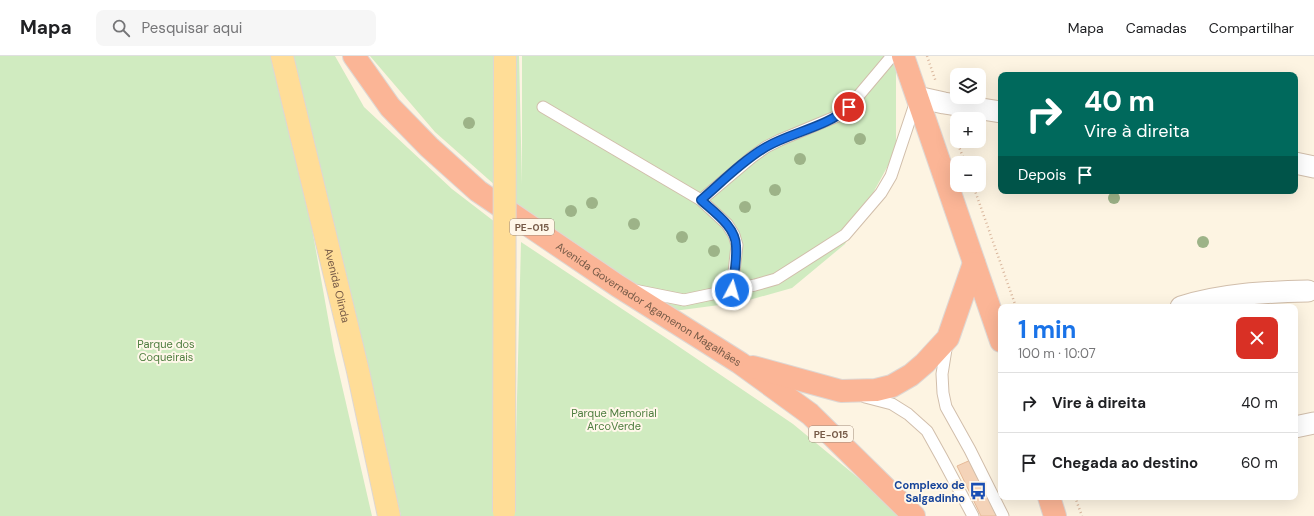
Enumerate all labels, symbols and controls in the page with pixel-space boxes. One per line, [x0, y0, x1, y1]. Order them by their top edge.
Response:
search box [96, 10, 376, 46]
text: Mapa [20, 15, 72, 40]
icon: search [110, 17, 132, 39]
text: Pesquisar aqui [142, 18, 242, 38]
text: Mapa [1068, 19, 1104, 37]
text: Camadas [1126, 19, 1187, 37]
text: Compartilhar [1209, 19, 1294, 37]
map controls [950, 68, 986, 192]
button: layers [950, 68, 986, 104]
text: 40 m [1084, 83, 1155, 120]
icon: right [1018, 88, 1070, 140]
pin [832, 90, 866, 124]
icon: arrive [838, 96, 860, 118]
button: + [950, 112, 986, 148]
text: Vire à direita [1084, 119, 1190, 143]
button: − [950, 156, 986, 192]
icon: arrive [1074, 164, 1096, 186]
text: Depois [1018, 165, 1066, 185]
road number: PE-015 [510, 219, 554, 235]
street label: Avenida Governador Agamenon Magalhães [553, 239, 744, 369]
street label: Avenida Olinda [322, 247, 353, 324]
position arrow [711, 269, 753, 311]
text: 1 min [1018, 314, 1076, 345]
button: close [1236, 317, 1278, 359]
park label: Parque dos Coqueirais [137, 337, 195, 364]
text: 100 m · 10:07 [1018, 345, 1096, 362]
icon: right [1018, 392, 1040, 414]
text: Vire à direita [1052, 393, 1146, 413]
text: 40 m [1241, 393, 1278, 413]
park label: Parque Memorial ArcoVerde [571, 406, 657, 433]
road number: PE-015 [809, 426, 853, 442]
icon: arrive [1018, 452, 1040, 474]
text: Chegada ao destino [1052, 453, 1198, 473]
text: 60 m [1241, 453, 1278, 473]
place label: Complexo de Salgadinho [894, 478, 965, 505]
bus stop icon: Complexo de Salgadinho [968, 481, 988, 501]

